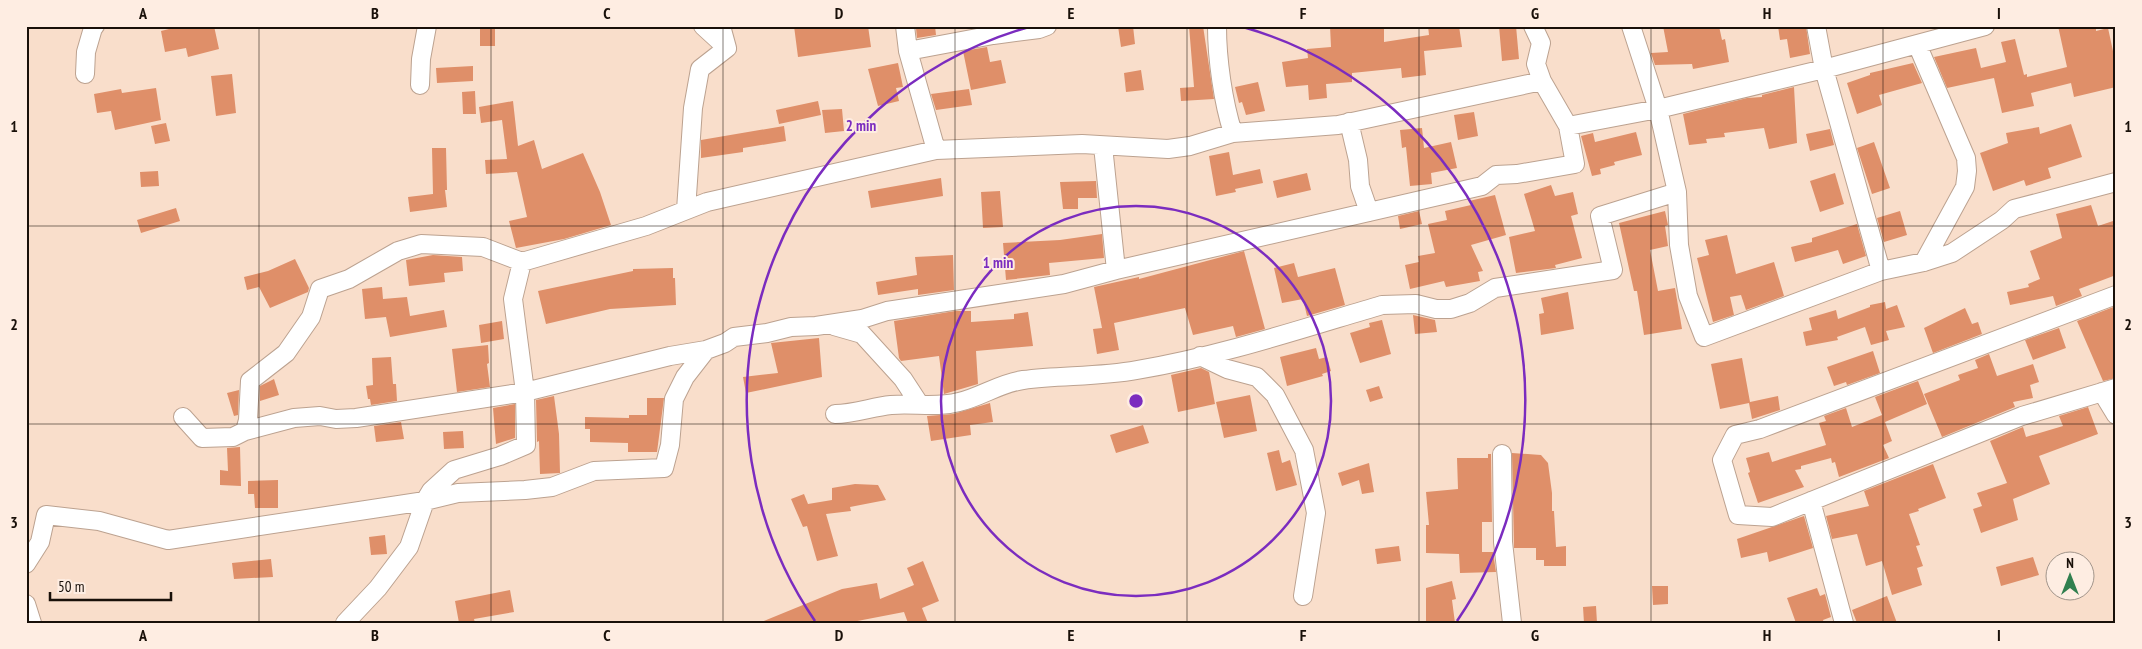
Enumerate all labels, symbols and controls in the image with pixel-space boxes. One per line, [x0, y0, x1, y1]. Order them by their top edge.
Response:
text: A [138, 3, 148, 23]
text: B [371, 3, 379, 23]
text: C [603, 3, 611, 23]
text: D [835, 3, 844, 23]
text: E [1068, 3, 1075, 23]
text: F [1300, 3, 1307, 23]
text: G [1531, 3, 1539, 23]
text: H [1763, 3, 1771, 23]
text: I [1997, 3, 2001, 23]
text: 1 [10, 116, 18, 136]
text: 2 min [846, 116, 876, 135]
text: 1 [2124, 116, 2132, 136]
text: 1 min [983, 253, 1013, 272]
text: 2 [10, 314, 18, 334]
text: 2 [2124, 314, 2132, 334]
centre of rings [1127, 392, 1145, 410]
text: 3 [10, 512, 18, 532]
text: 3 [2124, 512, 2132, 532]
north arrow [2044, 552, 2094, 602]
text: N [2066, 554, 2074, 572]
scale bar [50, 569, 171, 601]
text: 50 m [58, 577, 84, 596]
text: A [138, 625, 148, 645]
text: B [371, 625, 379, 645]
text: C [603, 625, 611, 645]
text: D [835, 625, 844, 645]
text: E [1068, 625, 1075, 645]
text: F [1300, 625, 1307, 645]
text: G [1531, 625, 1539, 645]
text: H [1763, 625, 1771, 645]
text: I [1997, 625, 2001, 645]

